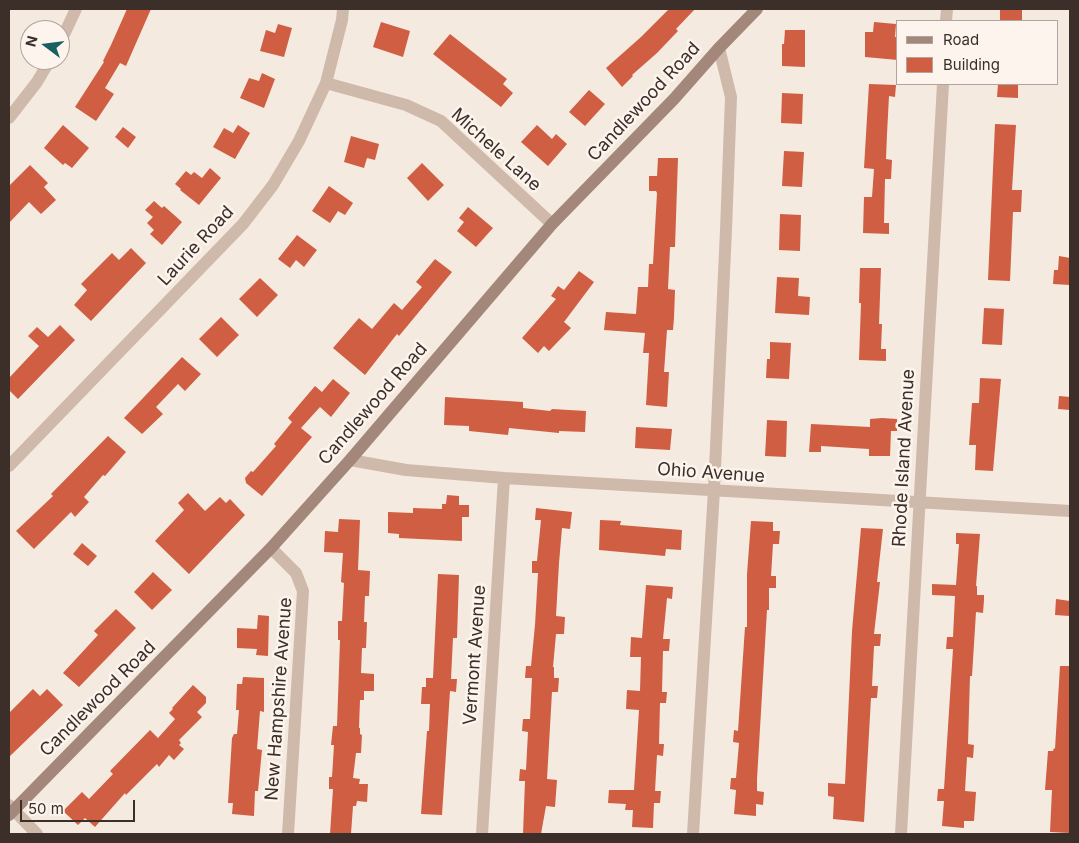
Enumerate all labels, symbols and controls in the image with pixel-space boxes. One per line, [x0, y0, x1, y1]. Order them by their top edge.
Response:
north arrow [20, 20, 70, 70]
legend [896, 20, 1059, 85]
text: Road [943, 30, 979, 49]
text: N [21, 34, 41, 49]
street label: Candlewood Road [583, 38, 705, 166]
text: Building [943, 55, 1000, 74]
street label: Michele Lane [447, 104, 545, 196]
street label: Laurie Road [154, 202, 238, 290]
street label: Candlewood Road [314, 338, 432, 470]
street label: Rhode Island Avenue [889, 368, 919, 548]
street label: Ohio Avenue [656, 458, 766, 488]
street label: Vermont Avenue [459, 584, 491, 726]
street label: New Hampshire Avenue [261, 597, 297, 801]
street label: Candlewood Road [36, 637, 160, 761]
scale bar [22, 790, 138, 822]
text: 50 m [28, 799, 64, 818]

